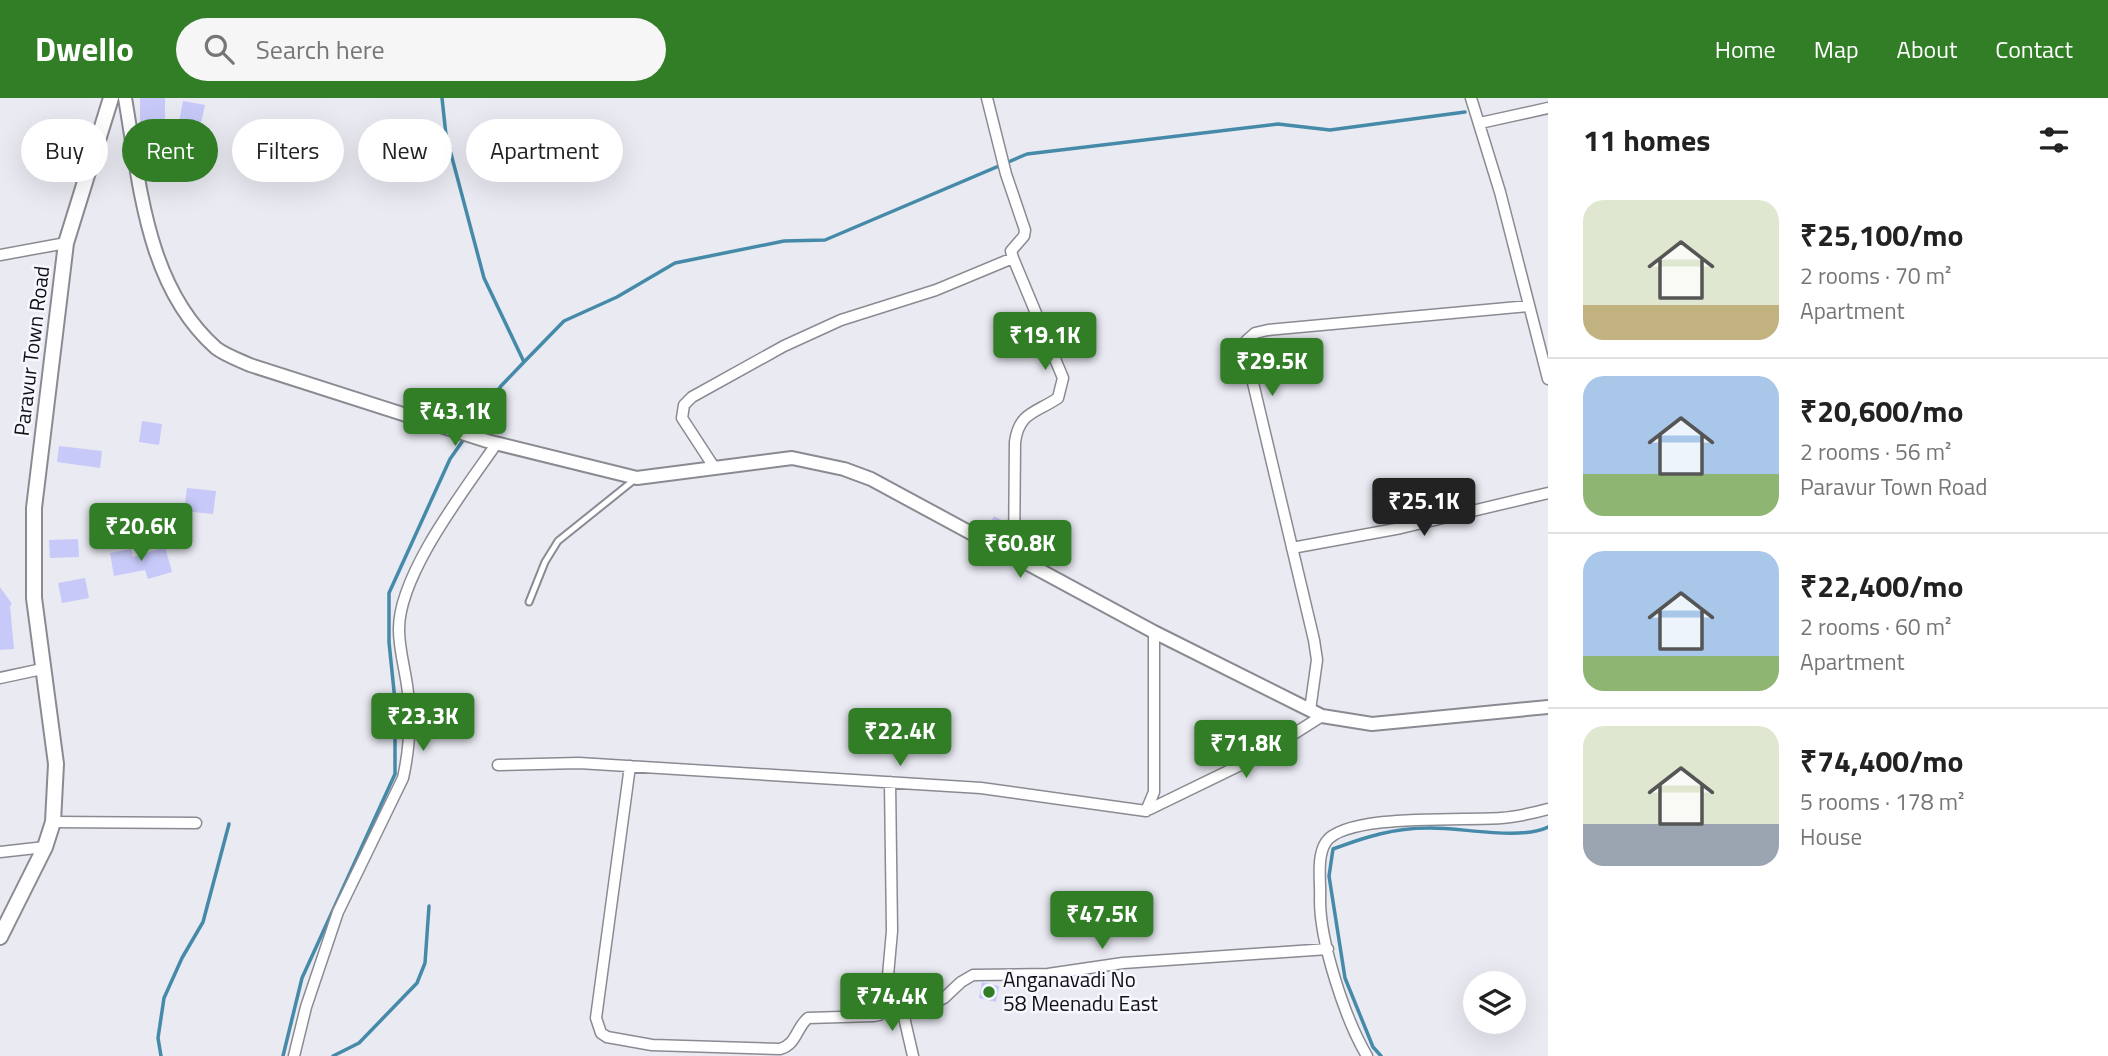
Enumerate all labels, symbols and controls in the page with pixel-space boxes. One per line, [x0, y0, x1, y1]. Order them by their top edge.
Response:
search box [176, 18, 666, 81]
text: Dwello [35, 24, 134, 74]
icon: search [200, 30, 238, 68]
text: Search here [256, 30, 385, 69]
text: Home [1715, 31, 1776, 67]
text: Map [1814, 31, 1859, 67]
text: About [1897, 31, 1957, 67]
text: Contact [1995, 31, 2073, 67]
text: 11 homes [1583, 117, 1710, 163]
chip: Buy [21, 119, 108, 182]
chip: Rent [122, 119, 218, 182]
chip: Filters [232, 119, 344, 182]
chip: New [358, 119, 452, 182]
chip: Apartment [466, 119, 623, 182]
icon: filters [2035, 121, 2073, 159]
text: ₹25,100/mo [1800, 212, 1964, 258]
icon: home [1639, 228, 1723, 312]
text: 2 rooms · 70 m² [1800, 258, 1951, 293]
street label: Paravur Town Road [5, 264, 57, 438]
text: Apartment [1800, 293, 1905, 328]
pin: ₹19.1K [988, 313, 1102, 372]
text: ₹19.1K [1009, 317, 1081, 352]
pin: ₹29.5K [1215, 338, 1329, 398]
text: ₹29.5K [1236, 343, 1308, 378]
pin: ₹43.1K [398, 388, 512, 448]
text: ₹20,600/mo [1800, 388, 1964, 434]
text: ₹43.1K [419, 393, 491, 428]
icon: home [1639, 404, 1723, 488]
text: 2 rooms · 56 m² [1800, 434, 1951, 469]
text: Paravur Town Road [1800, 469, 1987, 504]
pin: ₹25.1K [1367, 478, 1481, 538]
text: ₹25.1K [1388, 483, 1460, 518]
pin: ₹20.6K [84, 504, 198, 563]
text: ₹20.6K [105, 508, 177, 543]
pin: ₹60.8K [963, 520, 1077, 580]
text: ₹60.8K [984, 525, 1056, 560]
text: ₹22,400/mo [1800, 563, 1964, 609]
icon: home [1639, 579, 1723, 663]
text: 2 rooms · 60 m² [1800, 609, 1951, 644]
text: Apartment [1800, 644, 1905, 679]
pin: ₹23.3K [366, 694, 480, 753]
text: ₹23.3K [387, 698, 459, 733]
pin: ₹22.4K [843, 708, 957, 768]
text: ₹22.4K [864, 713, 936, 748]
pin: ₹71.8K [1189, 720, 1303, 780]
text: ₹71.8K [1210, 725, 1282, 760]
text: ₹74,400/mo [1800, 738, 1964, 784]
icon: home [1639, 754, 1723, 838]
text: 5 rooms · 178 m² [1800, 784, 1964, 819]
text: House [1800, 819, 1862, 854]
pin: ₹47.5K [1045, 892, 1159, 951]
text: ₹47.5K [1066, 896, 1138, 931]
place label: Anganavadi No 58 Meenadu East [1003, 963, 1158, 1019]
map controls [1463, 971, 1526, 1034]
button: layers [1463, 971, 1526, 1034]
pin: ₹74.4K [835, 974, 949, 1033]
text: ₹74.4K [856, 978, 928, 1013]
marker: Anganavadi No 58 Meenadu East [981, 984, 997, 1000]

